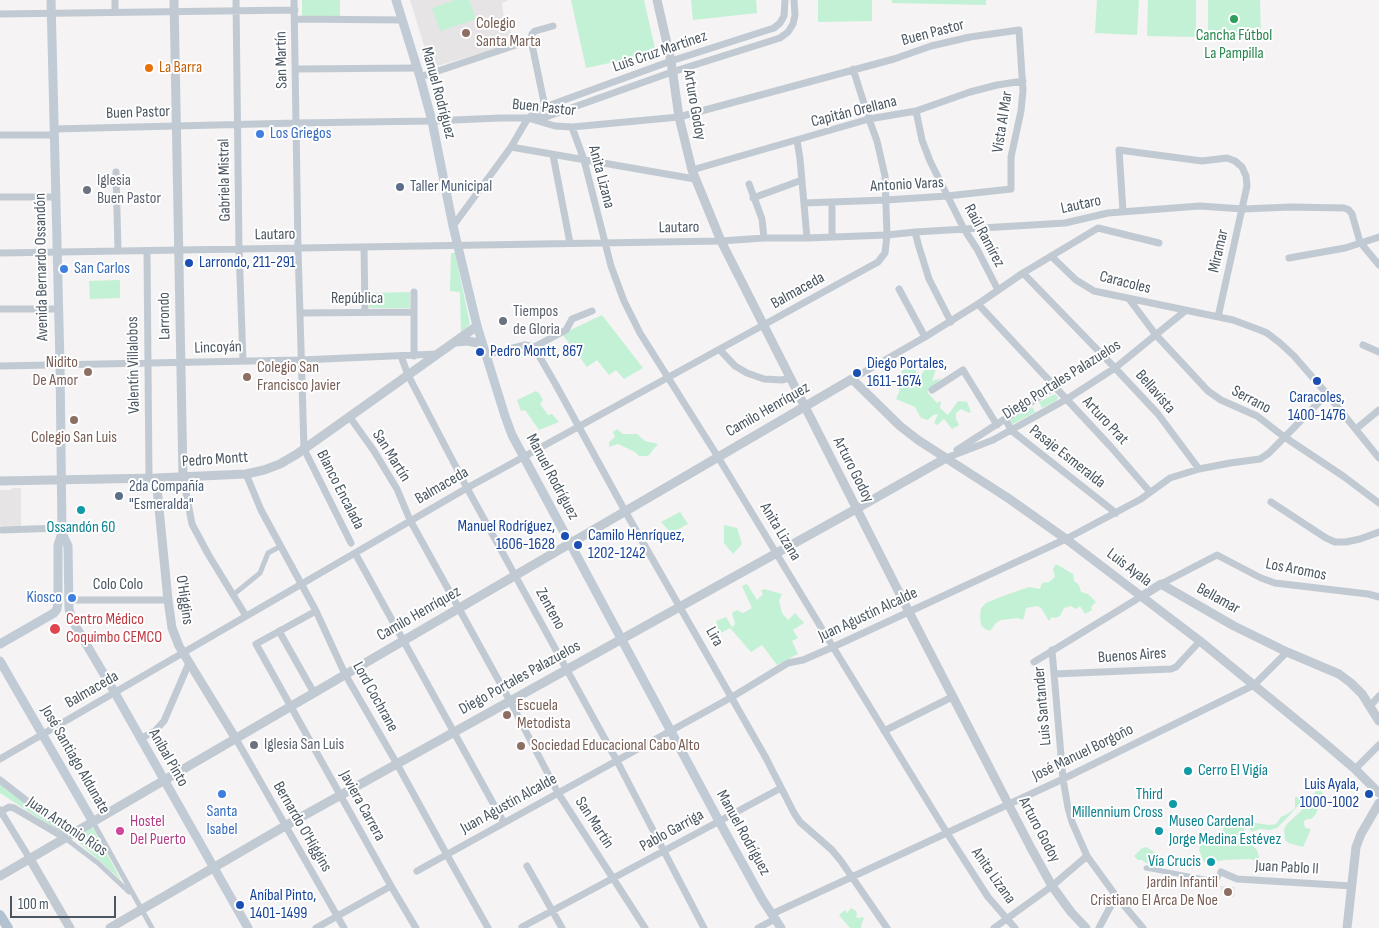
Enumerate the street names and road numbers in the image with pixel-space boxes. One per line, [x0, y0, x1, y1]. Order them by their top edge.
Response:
street label: Buen Pastor [900, 15, 966, 51]
street label: Luis Cruz Martínez [610, 27, 710, 77]
street label: San Martín [272, 31, 292, 89]
street label: Manuel Rodríguez [417, 45, 459, 141]
street label: Arturo Godoy [678, 68, 710, 142]
street label: Vista Al Mar [989, 90, 1017, 154]
street label: Capitán Orellana [809, 92, 899, 132]
street label: Buen Pastor [511, 95, 577, 121]
street label: Buen Pastor [106, 102, 170, 124]
street label: Gabriela Mistral [215, 138, 235, 222]
street label: Anita Lizana [583, 143, 619, 211]
street label: Antonio Varas [870, 173, 944, 197]
street label: Lautaro [1059, 191, 1103, 219]
street label: Avenida Bernardo Ossandón [31, 193, 53, 341]
street label: Raúl Ramírez [959, 201, 1009, 271]
street label: Lautaro [658, 218, 700, 238]
street label: Lautaro [254, 225, 296, 245]
street label: Miramar [1205, 227, 1233, 275]
street label: Caracoles [1097, 267, 1153, 299]
street label: Balmaceda [768, 268, 828, 314]
street label: República [331, 289, 383, 309]
street label: Larrondo [155, 292, 175, 340]
street label: Valentín Villalobos [124, 316, 144, 414]
street label: Diego Portales Palazuelos [999, 336, 1125, 424]
street label: Lincoyán [194, 338, 242, 358]
street label: Bellavista [1131, 366, 1179, 418]
street label: Camilo Henríquez [723, 378, 813, 442]
street label: Serrano [1228, 382, 1274, 418]
street label: Arturo Prat [1078, 393, 1132, 449]
street label: Pasaje Esmeralda [1025, 421, 1109, 493]
street label: San Martín [368, 427, 414, 485]
street label: Manuel Rodríguez [521, 431, 583, 523]
street label: Arturo Godoy [828, 434, 878, 506]
street label: Blanco Encalada [312, 447, 368, 533]
street label: Pedro Montt [181, 448, 249, 472]
street label: Balmaceda [412, 463, 472, 509]
street label: Anita Lizana [755, 500, 805, 564]
street label: Luis Ayala [1103, 545, 1155, 591]
street label: Los Aromos [1264, 555, 1328, 585]
street label: O'Higgins [171, 574, 197, 626]
street label: Colo Colo [93, 575, 143, 595]
street label: Bellamar [1193, 579, 1243, 619]
street label: Camilo Henríquez [374, 582, 464, 646]
street label: Juan Agustín Alcalde [815, 584, 921, 646]
street label: Zenteno [531, 585, 569, 633]
street label: Lira [701, 624, 727, 650]
street label: Diego Portales Palazuelos [456, 637, 584, 719]
street label: Buenos Aires [1097, 644, 1167, 668]
street label: Lord Cochrane [348, 659, 402, 735]
street label: Luis Santander [1030, 666, 1056, 746]
street label: Balmaceda [62, 667, 122, 713]
street label: José Santiago Aldunate [36, 702, 114, 818]
street label: José Manuel Borgoño [1029, 720, 1137, 786]
street label: Aníbal Pinto [144, 726, 192, 790]
street label: Javiera Carrera [335, 767, 389, 845]
street label: Juan Agustín Alcalde [458, 770, 560, 838]
street label: Bernardo O'Higgins [268, 778, 336, 876]
street label: Manuel Rodríguez [712, 787, 774, 879]
street label: Juan Antonio Ríos [23, 793, 111, 861]
street label: San Martín [570, 794, 618, 852]
street label: Arturo Godoy [1014, 794, 1064, 866]
street label: Pablo Garriga [637, 806, 707, 856]
street label: Anita Lizana [967, 844, 1019, 908]
street label: Juan Pablo II [1255, 857, 1319, 879]

